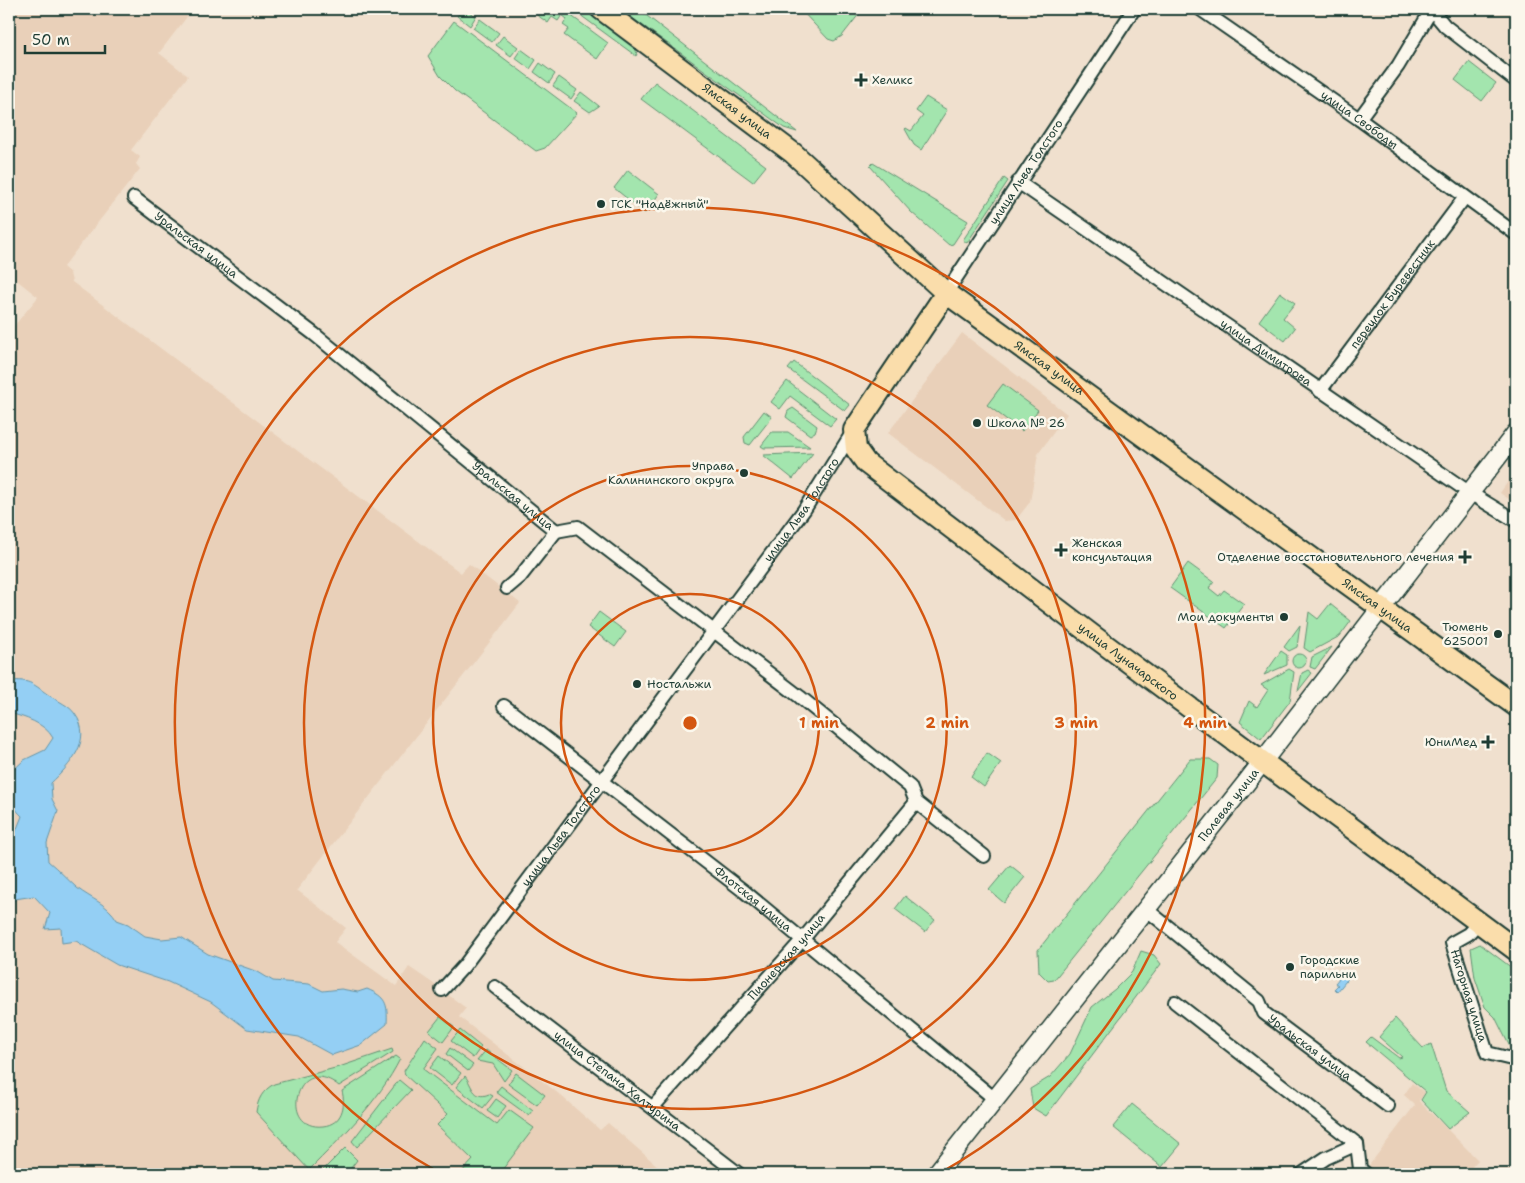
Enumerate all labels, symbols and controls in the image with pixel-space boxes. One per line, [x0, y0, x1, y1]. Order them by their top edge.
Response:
scale bar [25, 22, 105, 54]
text: 50 m [32, 30, 70, 50]
place label: Хеликс [872, 72, 913, 88]
marker: Хеликс [854, 73, 868, 87]
street label: Ямская улица [699, 80, 775, 143]
street label: улица Свободы [1317, 87, 1401, 153]
street label: улица Льва Толстого [985, 116, 1067, 228]
place label: ГСК "Надёжный" [611, 196, 709, 212]
marker: ГСК "Надёжный" [595, 198, 607, 210]
street label: Уральская улица [151, 208, 242, 282]
street label: переулок Буревестник [1346, 236, 1439, 352]
street label: улица Димитрова [1217, 315, 1315, 390]
street label: Ямская улица [1011, 337, 1088, 399]
place label: Школа № 26 [987, 415, 1065, 431]
marker: Школа № 26 [971, 417, 983, 429]
street label: улица Льва Толстого [760, 455, 843, 565]
street label: Уральская улица [469, 458, 557, 534]
place label: Управа Калининского округа [608, 458, 735, 488]
marker: Управа Калининского округа [738, 467, 750, 479]
place label: Женская консультация [1072, 535, 1152, 565]
marker: Женская консультация [1054, 543, 1068, 557]
place label: Отделение восстановительного лечения [1217, 549, 1454, 565]
marker: Отделение восстановительного лечения [1458, 550, 1472, 564]
street label: Ямская улица [1339, 575, 1416, 637]
place label: Мои документы [1178, 609, 1274, 625]
marker: Мои документы [1278, 611, 1290, 623]
street label: улица Луначарского [1075, 619, 1181, 704]
place label: Тюмень 625001 [1442, 619, 1488, 649]
marker: Тюмень 625001 [1492, 628, 1504, 640]
place label: Ностальжи [647, 676, 711, 692]
marker: Ностальжи [631, 678, 643, 690]
text: 1 min [799, 713, 839, 733]
text: 2 min [925, 713, 969, 733]
text: 3 min [1054, 713, 1098, 733]
text: 4 min [1183, 713, 1227, 733]
centre of rings [681, 714, 699, 732]
place label: ЮниМед [1425, 734, 1477, 750]
marker: ЮниМед [1481, 735, 1495, 749]
street label: Полевая улица [1195, 765, 1263, 845]
street label: улица Льва Толстого [518, 782, 604, 890]
street label: Флотская улица [711, 863, 796, 936]
street label: Пионерская улица [744, 910, 829, 1003]
street label: Нагорная улица [1447, 947, 1491, 1045]
place label: Городские парильни [1300, 952, 1360, 982]
marker: Городские парильни [1284, 961, 1296, 973]
street label: Уральская улица [1265, 1011, 1355, 1084]
street label: улица Степана Халтурина [551, 1027, 684, 1135]

